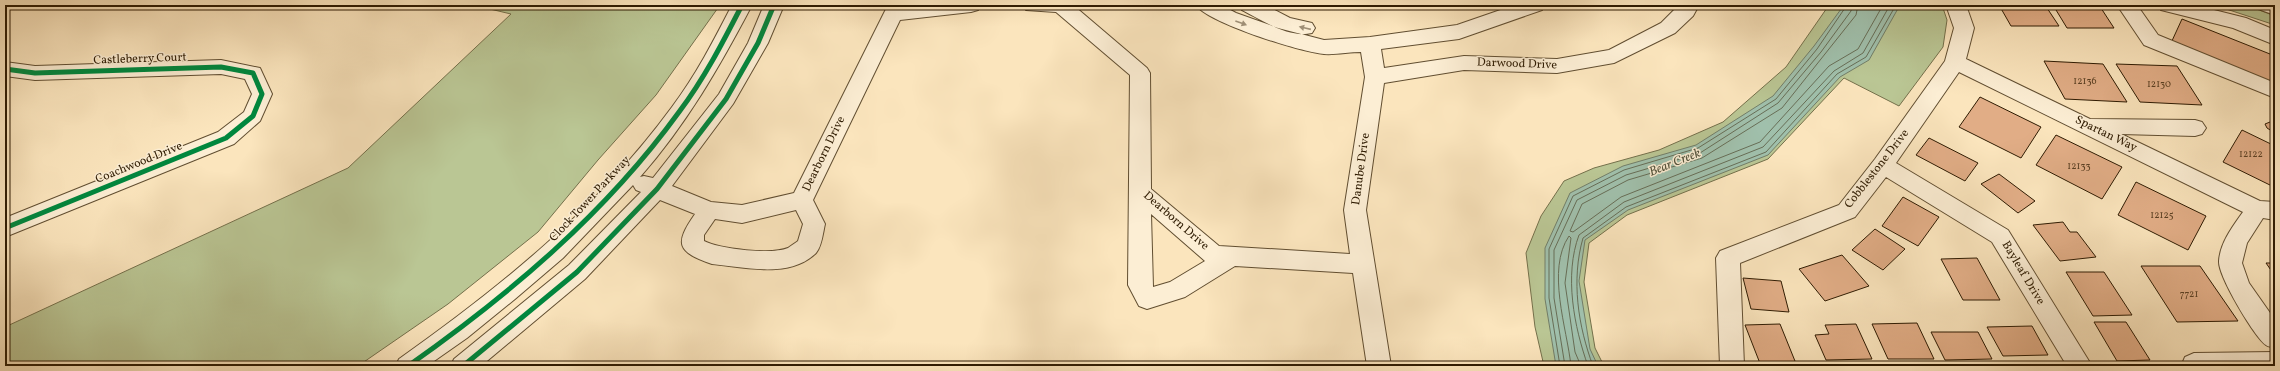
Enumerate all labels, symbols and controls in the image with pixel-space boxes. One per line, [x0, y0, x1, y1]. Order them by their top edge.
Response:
one-way arrow [1235, 20, 1247, 26]
one-way arrow [1299, 25, 1311, 31]
street label: Castleberry Court [93, 49, 187, 69]
street label: Darwood Drive [1477, 55, 1558, 73]
house number: 12136 [2073, 74, 2097, 88]
house number: 12130 [2147, 77, 2171, 91]
street label: Spartan Way [2072, 112, 2140, 156]
street label: Dearborn Drive [799, 113, 849, 194]
street label: Cobblestone Drive [1841, 126, 1913, 212]
street label: Danube Drive [1348, 132, 1374, 206]
street label: Coachwood Drive [93, 138, 185, 188]
water label: Bear Creek [1647, 145, 1703, 181]
house number: 12122 [2239, 147, 2263, 161]
street label: Clock Tower Parkway [546, 152, 634, 245]
house number: 12133 [2067, 159, 2091, 173]
street label: Dearborn Drive [1140, 188, 1213, 254]
house number: 12125 [2150, 208, 2174, 222]
street label: Bayleaf Drive [1998, 238, 2049, 308]
house number: 7721 [2180, 287, 2198, 301]

